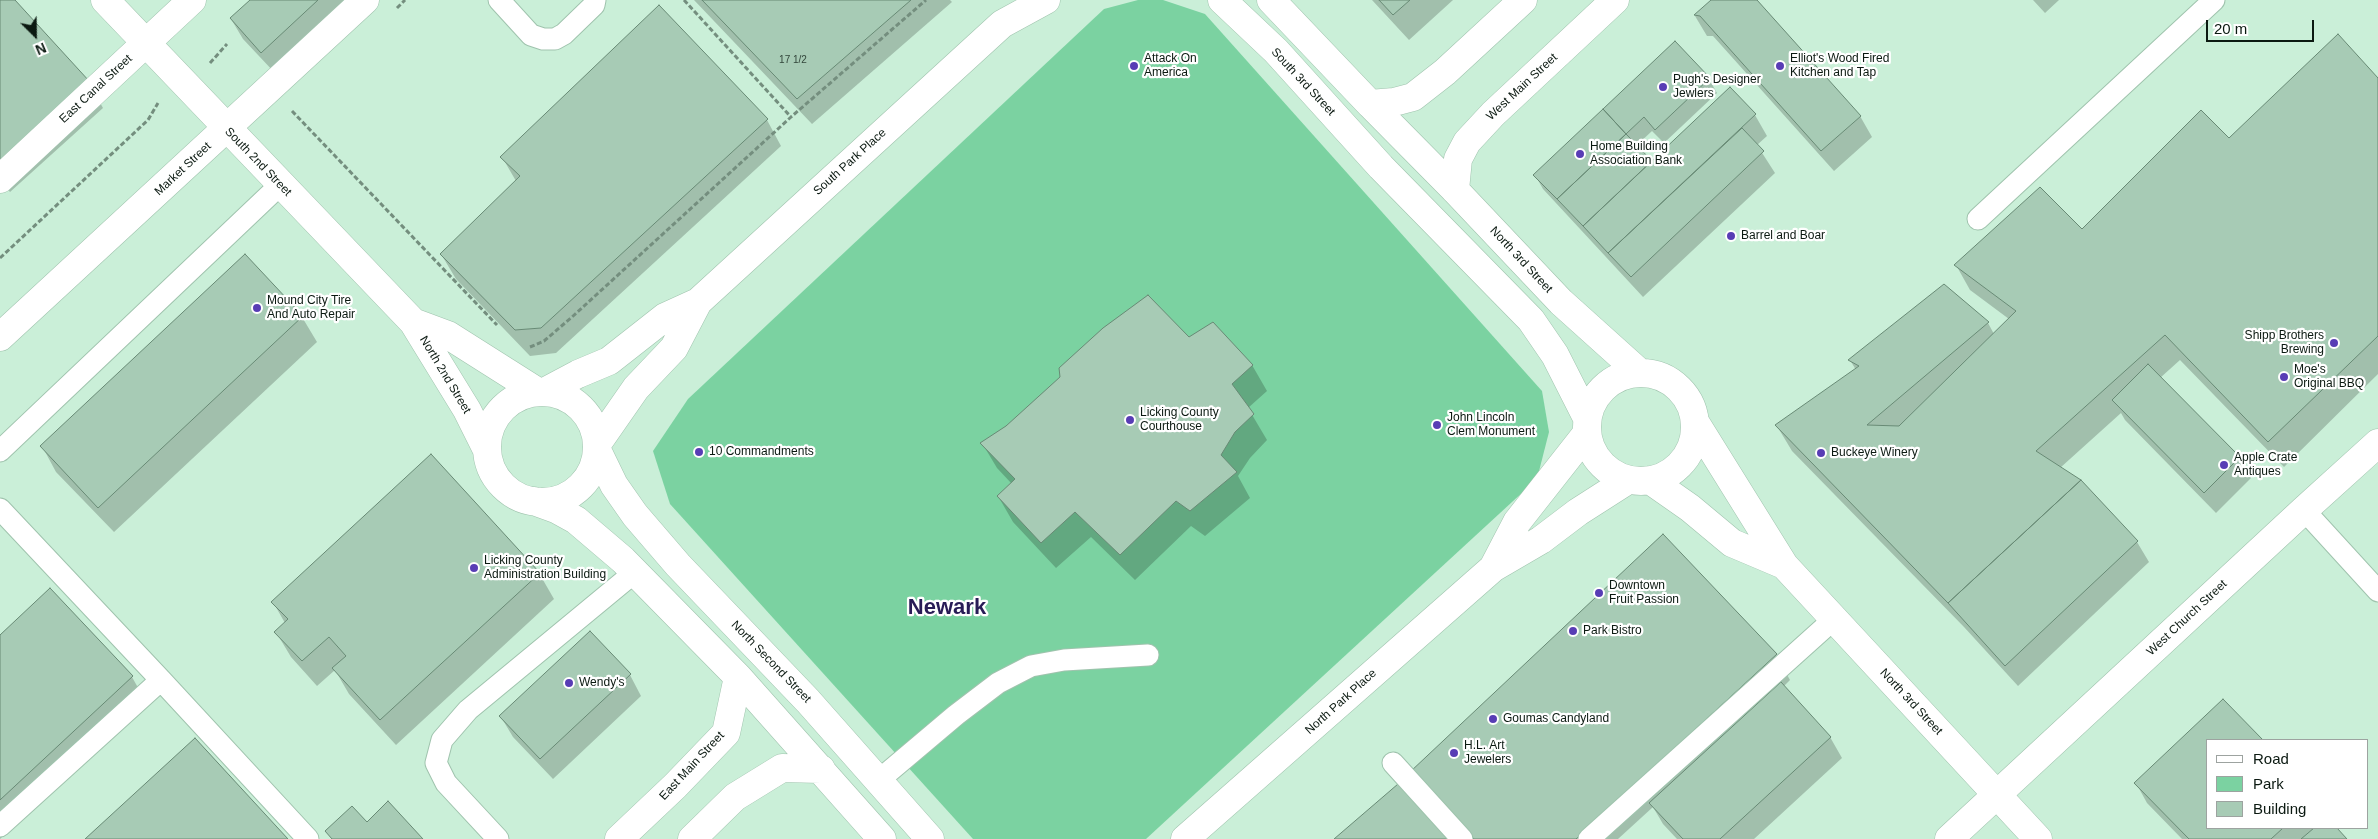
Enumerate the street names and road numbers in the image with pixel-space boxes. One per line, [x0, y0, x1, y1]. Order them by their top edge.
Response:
street label: South 3rd Street [1268, 45, 1338, 119]
street label: West Main Street [1484, 50, 1560, 124]
street label: East Canal Street [57, 52, 135, 126]
street label: South 2nd Street [222, 125, 294, 199]
street label: South Park Place [811, 126, 889, 198]
street label: Market Street [152, 139, 214, 199]
street label: North 3rd Street [1487, 224, 1555, 296]
street label: North 2nd Street [416, 334, 474, 416]
street label: West Church Street [2144, 577, 2230, 659]
street label: North Second Street [728, 618, 814, 706]
street label: North Park Place [1302, 666, 1380, 738]
street label: North 3rd Street [1877, 666, 1945, 738]
street label: East Main Street [656, 729, 728, 803]

